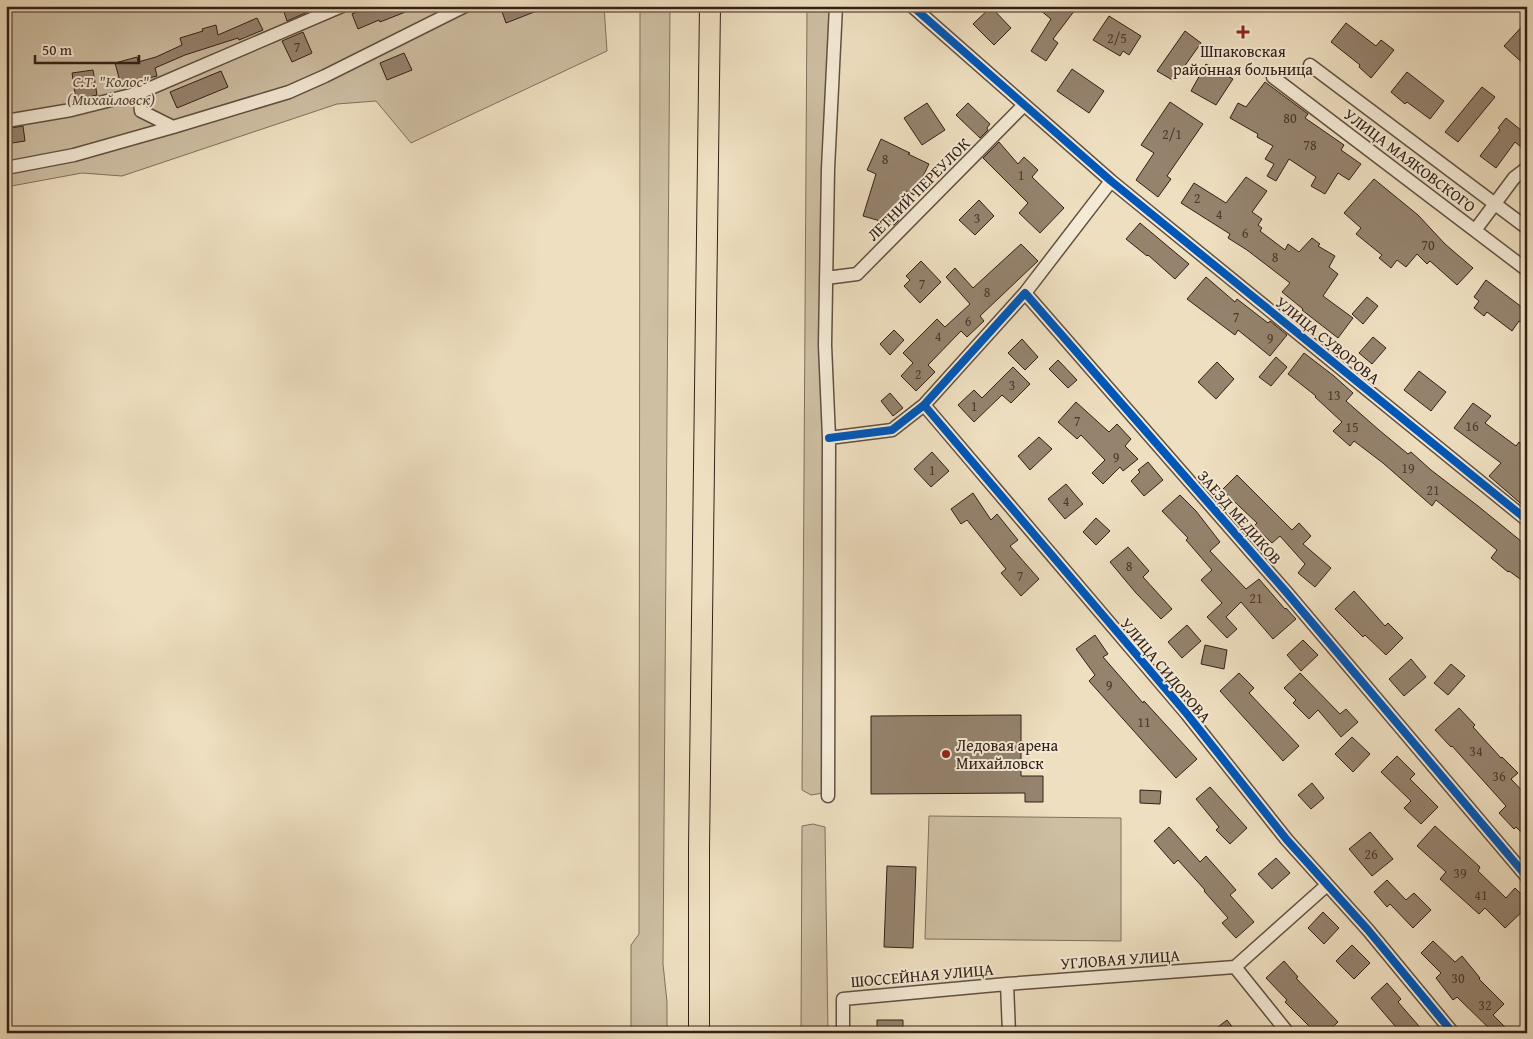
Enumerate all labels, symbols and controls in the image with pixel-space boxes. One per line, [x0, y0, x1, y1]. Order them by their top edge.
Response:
marker: Шпаковская районная больница [1236, 25, 1250, 39]
house number: 2/5 [1107, 28, 1127, 48]
scale bar [35, 32, 139, 64]
house number: 7 [294, 37, 301, 57]
text: 50 m [42, 39, 73, 60]
place label: Шпаковская районная больница [1173, 39, 1313, 81]
park label: С.Т. "Колос" (Михайловск) [67, 69, 155, 111]
street label: УЛИЦА МАЯКОВСКОГО [1339, 102, 1481, 218]
house number: 80 [1283, 108, 1297, 128]
house number: 2/1 [1162, 124, 1182, 144]
street label: ЛЕТНИЙ ПЕРЕУЛОК [861, 132, 975, 246]
house number: 78 [1303, 135, 1317, 155]
house number: 8 [882, 149, 889, 169]
house number: 1 [1018, 165, 1024, 185]
house number: 2 [1194, 188, 1200, 208]
house number: 4 [1216, 204, 1223, 224]
house number: 3 [974, 208, 980, 228]
house number: 6 [1242, 223, 1249, 243]
house number: 70 [1421, 235, 1435, 255]
house number: 8 [1272, 247, 1279, 267]
house number: 7 [919, 274, 926, 294]
house number: 8 [984, 282, 991, 302]
street label: УЛИЦА СУВОРОВА [1270, 290, 1386, 390]
house number: 7 [1233, 307, 1240, 327]
house number: 6 [965, 311, 972, 331]
house number: 4 [935, 326, 942, 346]
house number: 9 [1267, 328, 1274, 348]
house number: 2 [915, 364, 921, 384]
house number: 3 [1009, 375, 1015, 395]
house number: 13 [1327, 385, 1341, 405]
house number: 1 [971, 396, 977, 416]
house number: 7 [1074, 411, 1081, 431]
house number: 16 [1465, 416, 1479, 436]
house number: 15 [1345, 417, 1359, 437]
house number: 9 [1113, 447, 1120, 467]
house number: 19 [1401, 458, 1415, 478]
house number: 1 [929, 460, 935, 480]
street label: ЗАЕЗД МЕДИКОВ [1192, 464, 1288, 570]
house number: 21 [1426, 480, 1440, 500]
house number: 4 [1063, 491, 1070, 511]
house number: 8 [1126, 556, 1133, 576]
house number: 7 [1017, 566, 1024, 586]
house number: 21 [1249, 588, 1263, 608]
street label: УЛИЦА СИДОРОВА [1115, 612, 1217, 728]
house number: 9 [1106, 675, 1113, 695]
house number: 11 [1137, 712, 1151, 732]
place label: Ледовая арена Михайловск [956, 733, 1059, 775]
house number: 34 [1469, 741, 1483, 761]
marker: Ледовая арена Михайловск [940, 748, 952, 760]
house number: 36 [1492, 766, 1506, 786]
house number: 26 [1364, 844, 1378, 864]
house number: 39 [1453, 863, 1467, 883]
house number: 41 [1474, 885, 1488, 905]
street label: УГЛОВАЯ УЛИЦА [1059, 943, 1181, 975]
street label: ШОССЕЙНАЯ УЛИЦА [850, 957, 995, 993]
house number: 30 [1451, 968, 1465, 988]
house number: 32 [1478, 995, 1492, 1015]

